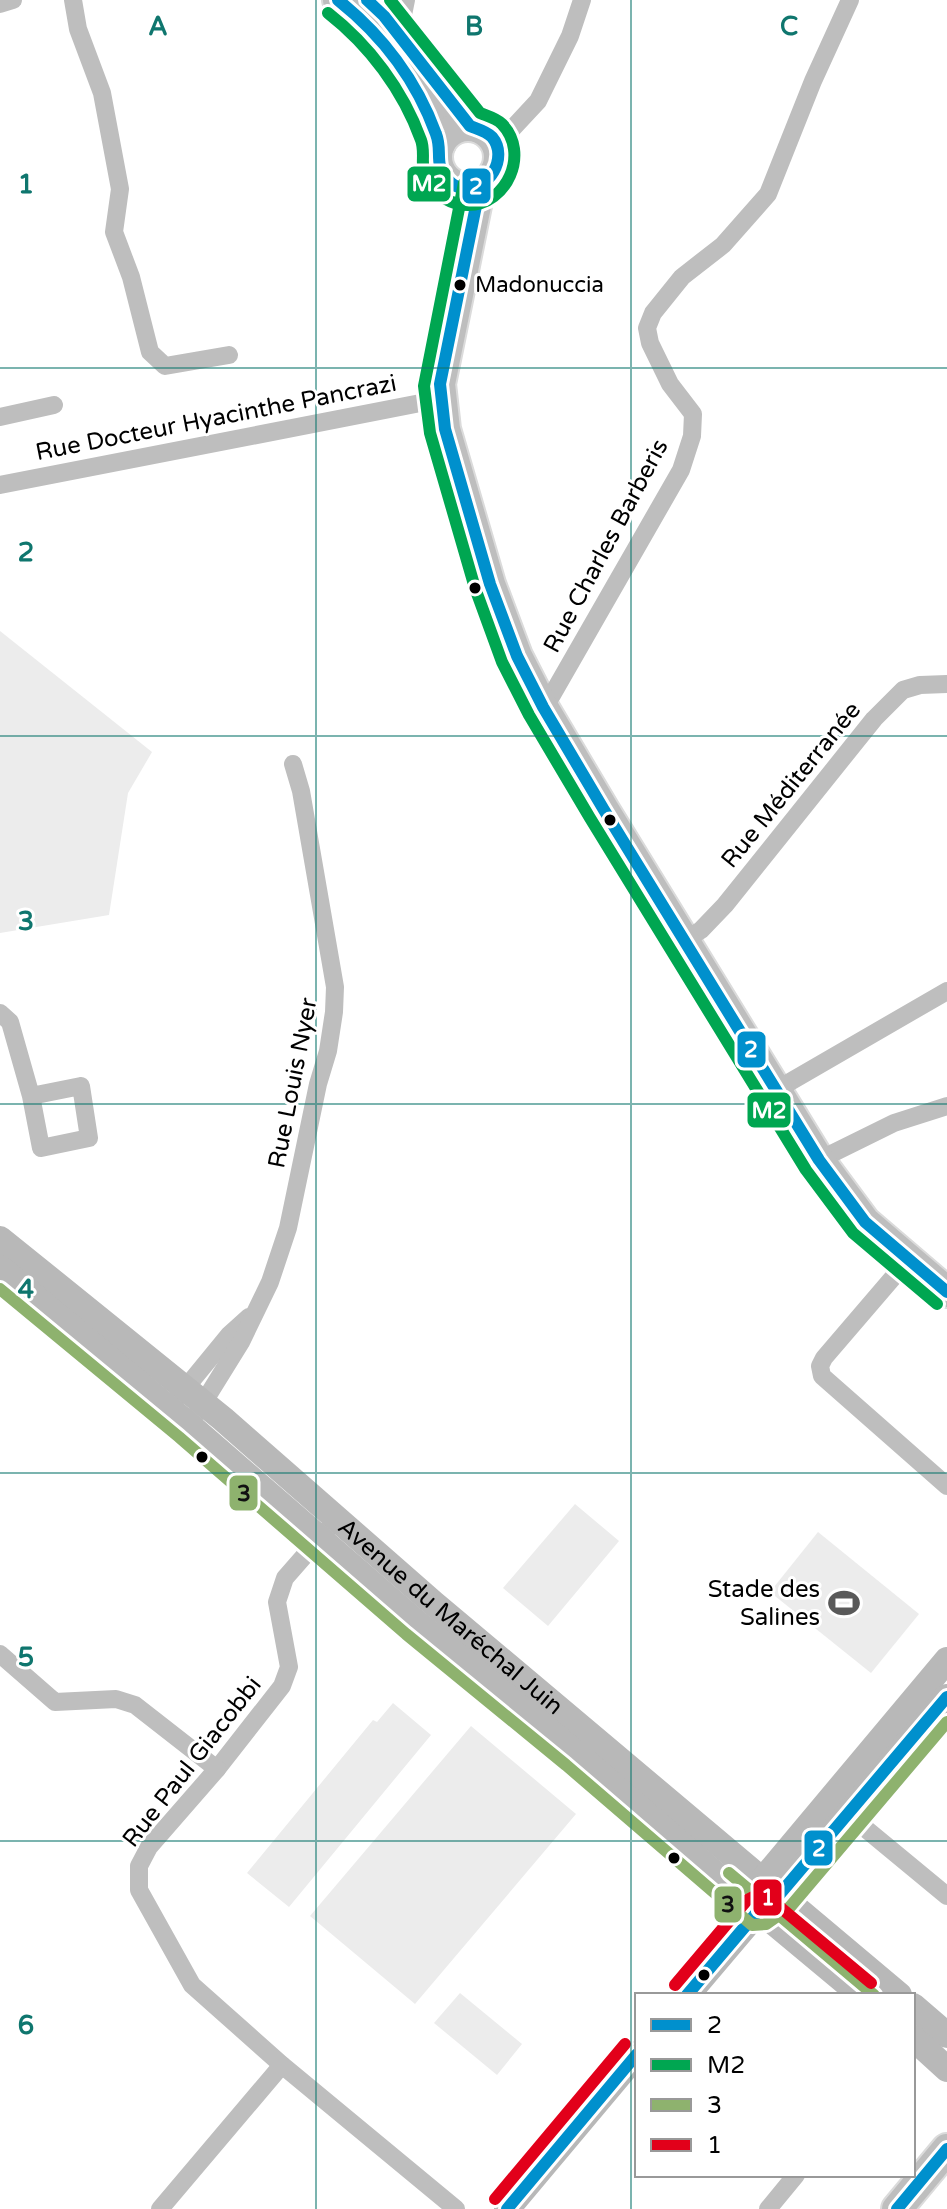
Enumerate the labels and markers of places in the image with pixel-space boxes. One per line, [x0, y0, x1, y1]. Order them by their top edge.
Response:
place label: Madonuccia [475, 272, 604, 298]
marker: Madonuccia [452, 277, 468, 293]
unlabelled marker [467, 580, 483, 596]
unlabelled marker [602, 812, 618, 828]
unlabelled marker [194, 1449, 210, 1465]
place label: Stade des Salines [708, 1575, 820, 1632]
sports icon: Stade des Salines [827, 1586, 861, 1620]
unlabelled marker [666, 1850, 682, 1866]
unlabelled marker [696, 1967, 712, 1983]

